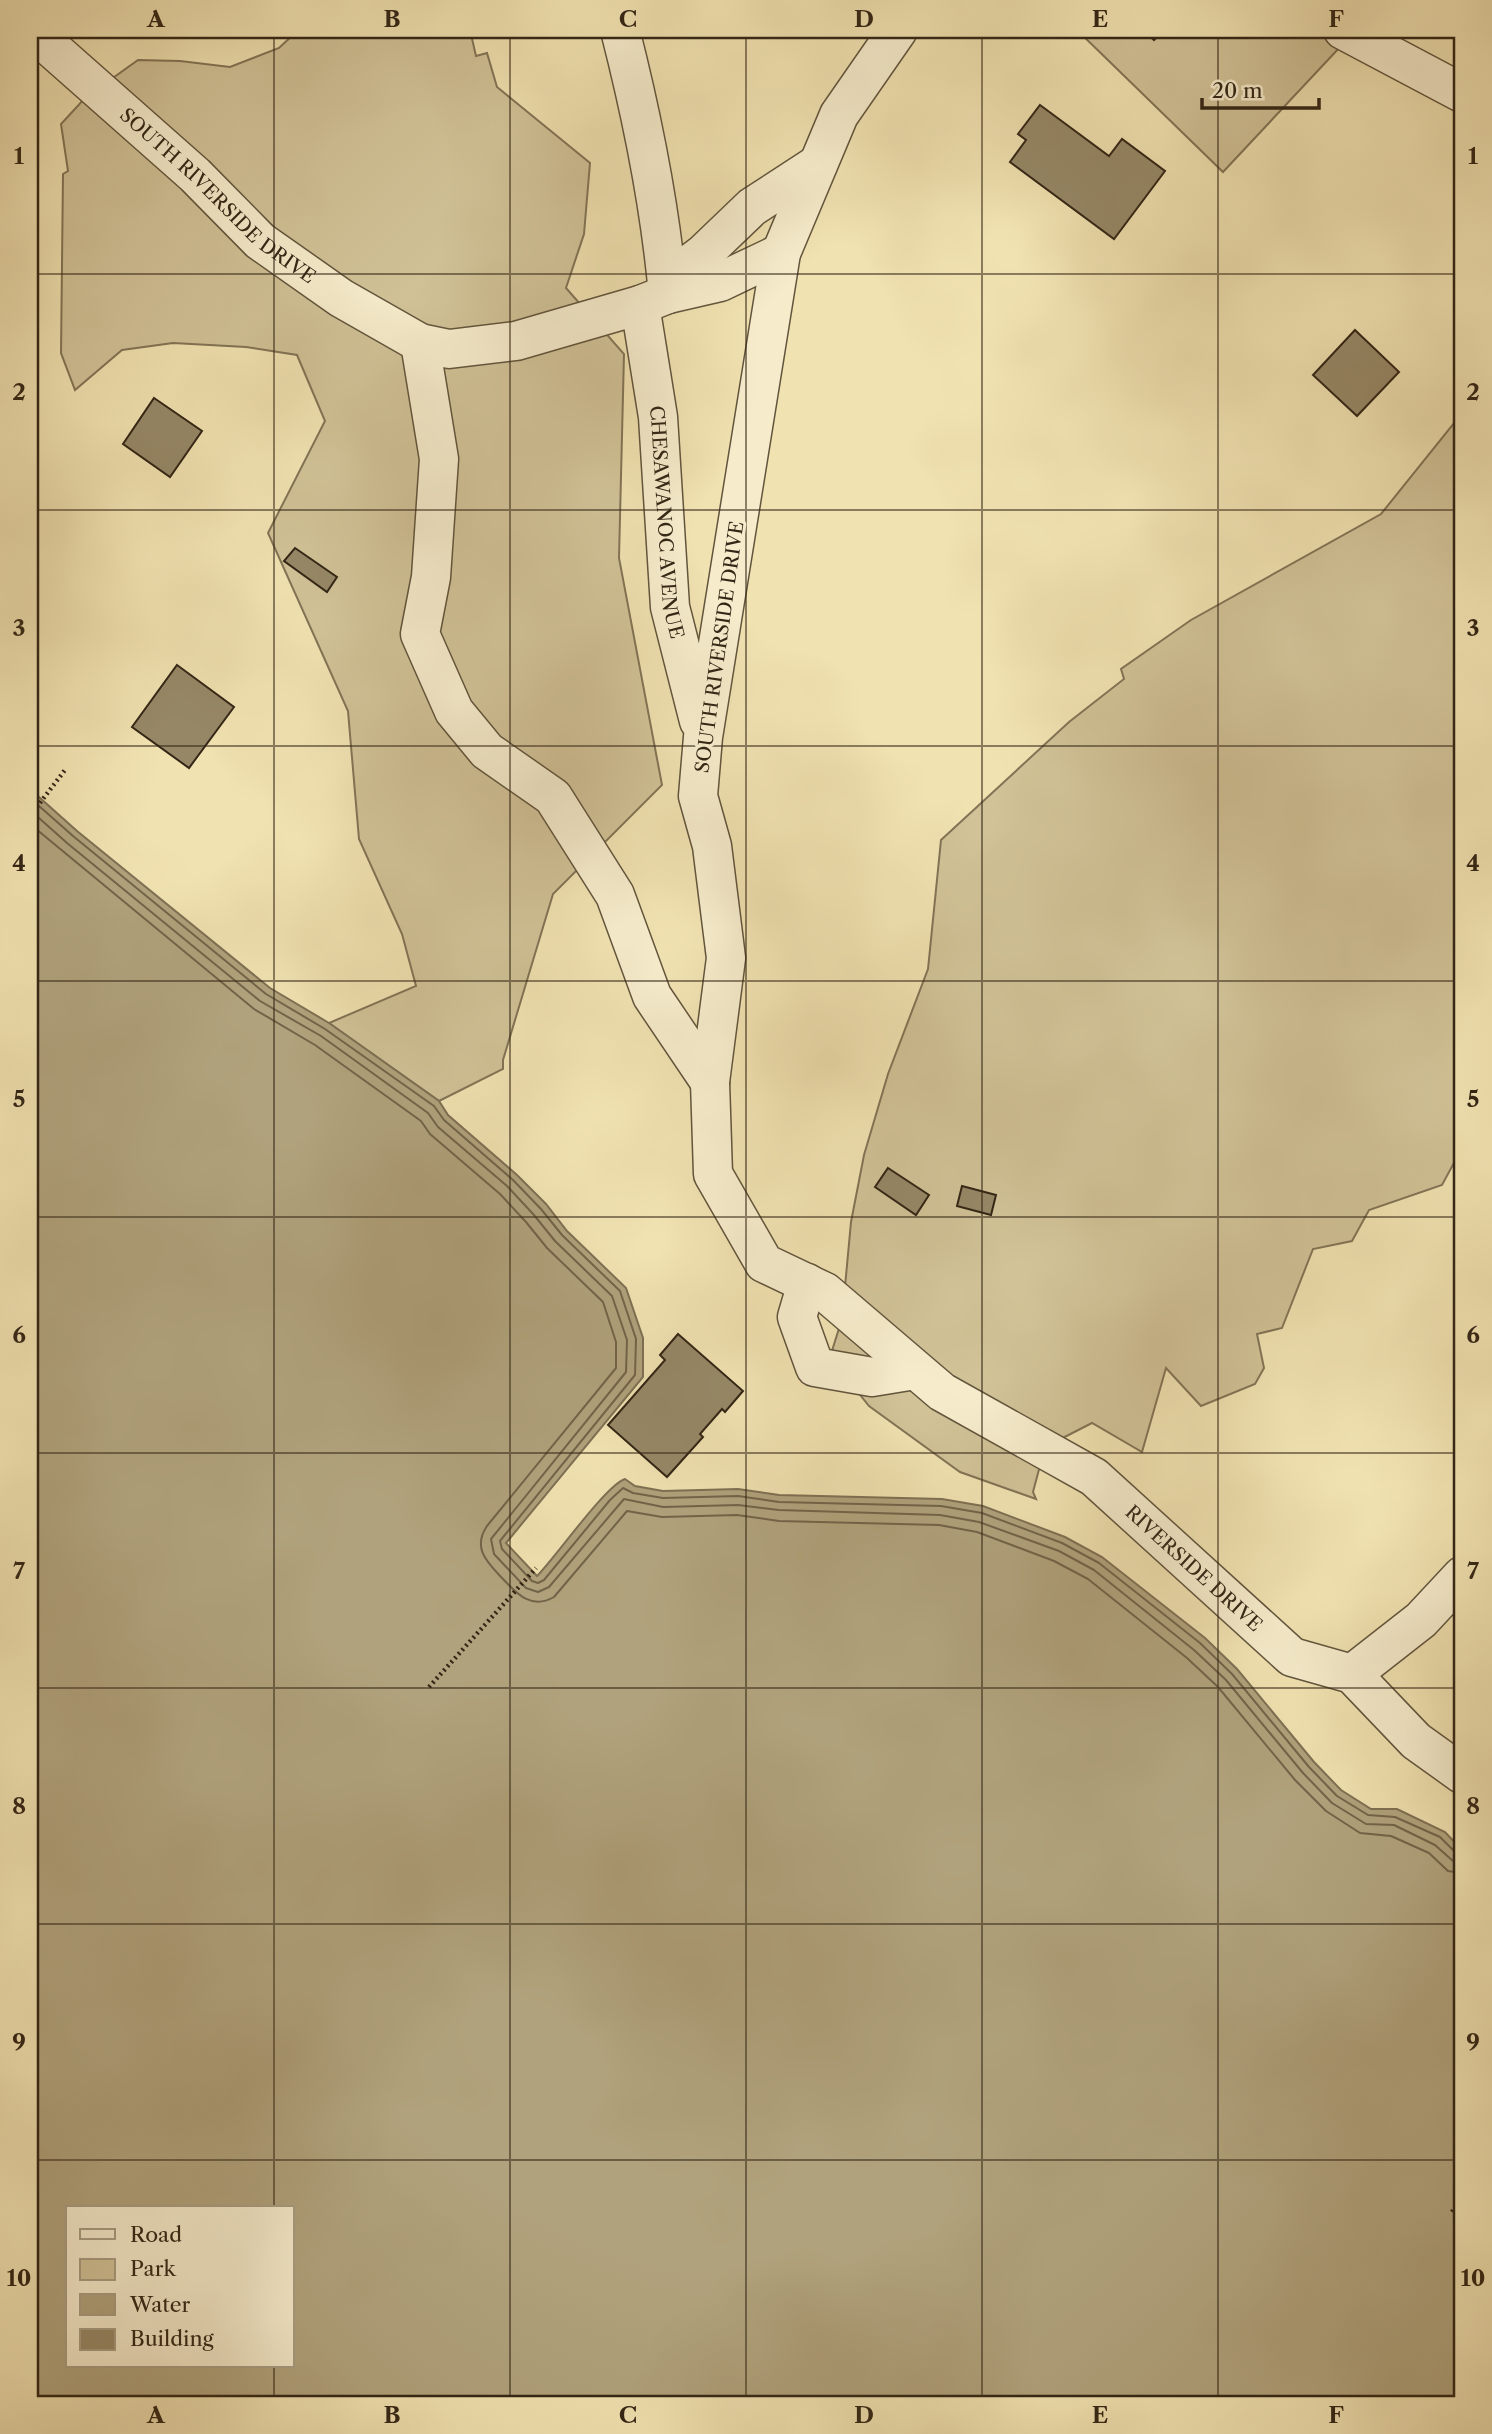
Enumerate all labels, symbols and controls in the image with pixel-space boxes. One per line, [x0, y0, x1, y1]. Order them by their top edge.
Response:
text: A [146, 5, 166, 33]
text: B [383, 5, 401, 33]
text: C [619, 5, 637, 33]
text: D [854, 5, 874, 33]
text: E [1092, 5, 1108, 33]
text: F [1328, 5, 1344, 33]
scale bar [1202, 66, 1319, 110]
text: 20 m [1212, 78, 1263, 103]
street label: SOUTH RIVERSIDE DRIVE [115, 103, 320, 289]
text: 1 [14, 142, 25, 170]
text: 1 [1468, 142, 1479, 170]
text: 2 [12, 378, 26, 406]
text: 2 [1466, 378, 1480, 406]
street label: CHESAWANOC AVENUE [644, 404, 689, 641]
street label: SOUTH RIVERSIDE DRIVE [690, 520, 749, 774]
text: 3 [13, 614, 26, 642]
text: 3 [1467, 614, 1480, 642]
text: 4 [12, 849, 26, 877]
text: 4 [1466, 849, 1480, 877]
text: 5 [13, 1085, 25, 1113]
text: 5 [1467, 1085, 1479, 1113]
text: 6 [12, 1321, 26, 1349]
text: 6 [1466, 1321, 1480, 1349]
street label: RIVERSIDE DRIVE [1121, 1500, 1267, 1636]
text: 7 [13, 1557, 25, 1585]
text: 7 [1467, 1557, 1479, 1585]
text: 8 [12, 1792, 26, 1820]
text: 8 [1466, 1792, 1480, 1820]
text: 9 [12, 2028, 26, 2056]
text: 9 [1466, 2028, 1480, 2056]
legend [66, 2206, 294, 2368]
text: Road [130, 2222, 182, 2247]
text: Park [130, 2256, 176, 2281]
text: 10 [7, 2264, 31, 2292]
text: 10 [1461, 2264, 1485, 2292]
text: Water [129, 2292, 190, 2317]
text: Building [130, 2326, 215, 2351]
text: A [146, 2401, 166, 2429]
text: B [383, 2401, 401, 2429]
text: C [619, 2401, 637, 2429]
text: D [854, 2401, 874, 2429]
text: E [1092, 2401, 1108, 2429]
text: F [1328, 2401, 1344, 2429]

